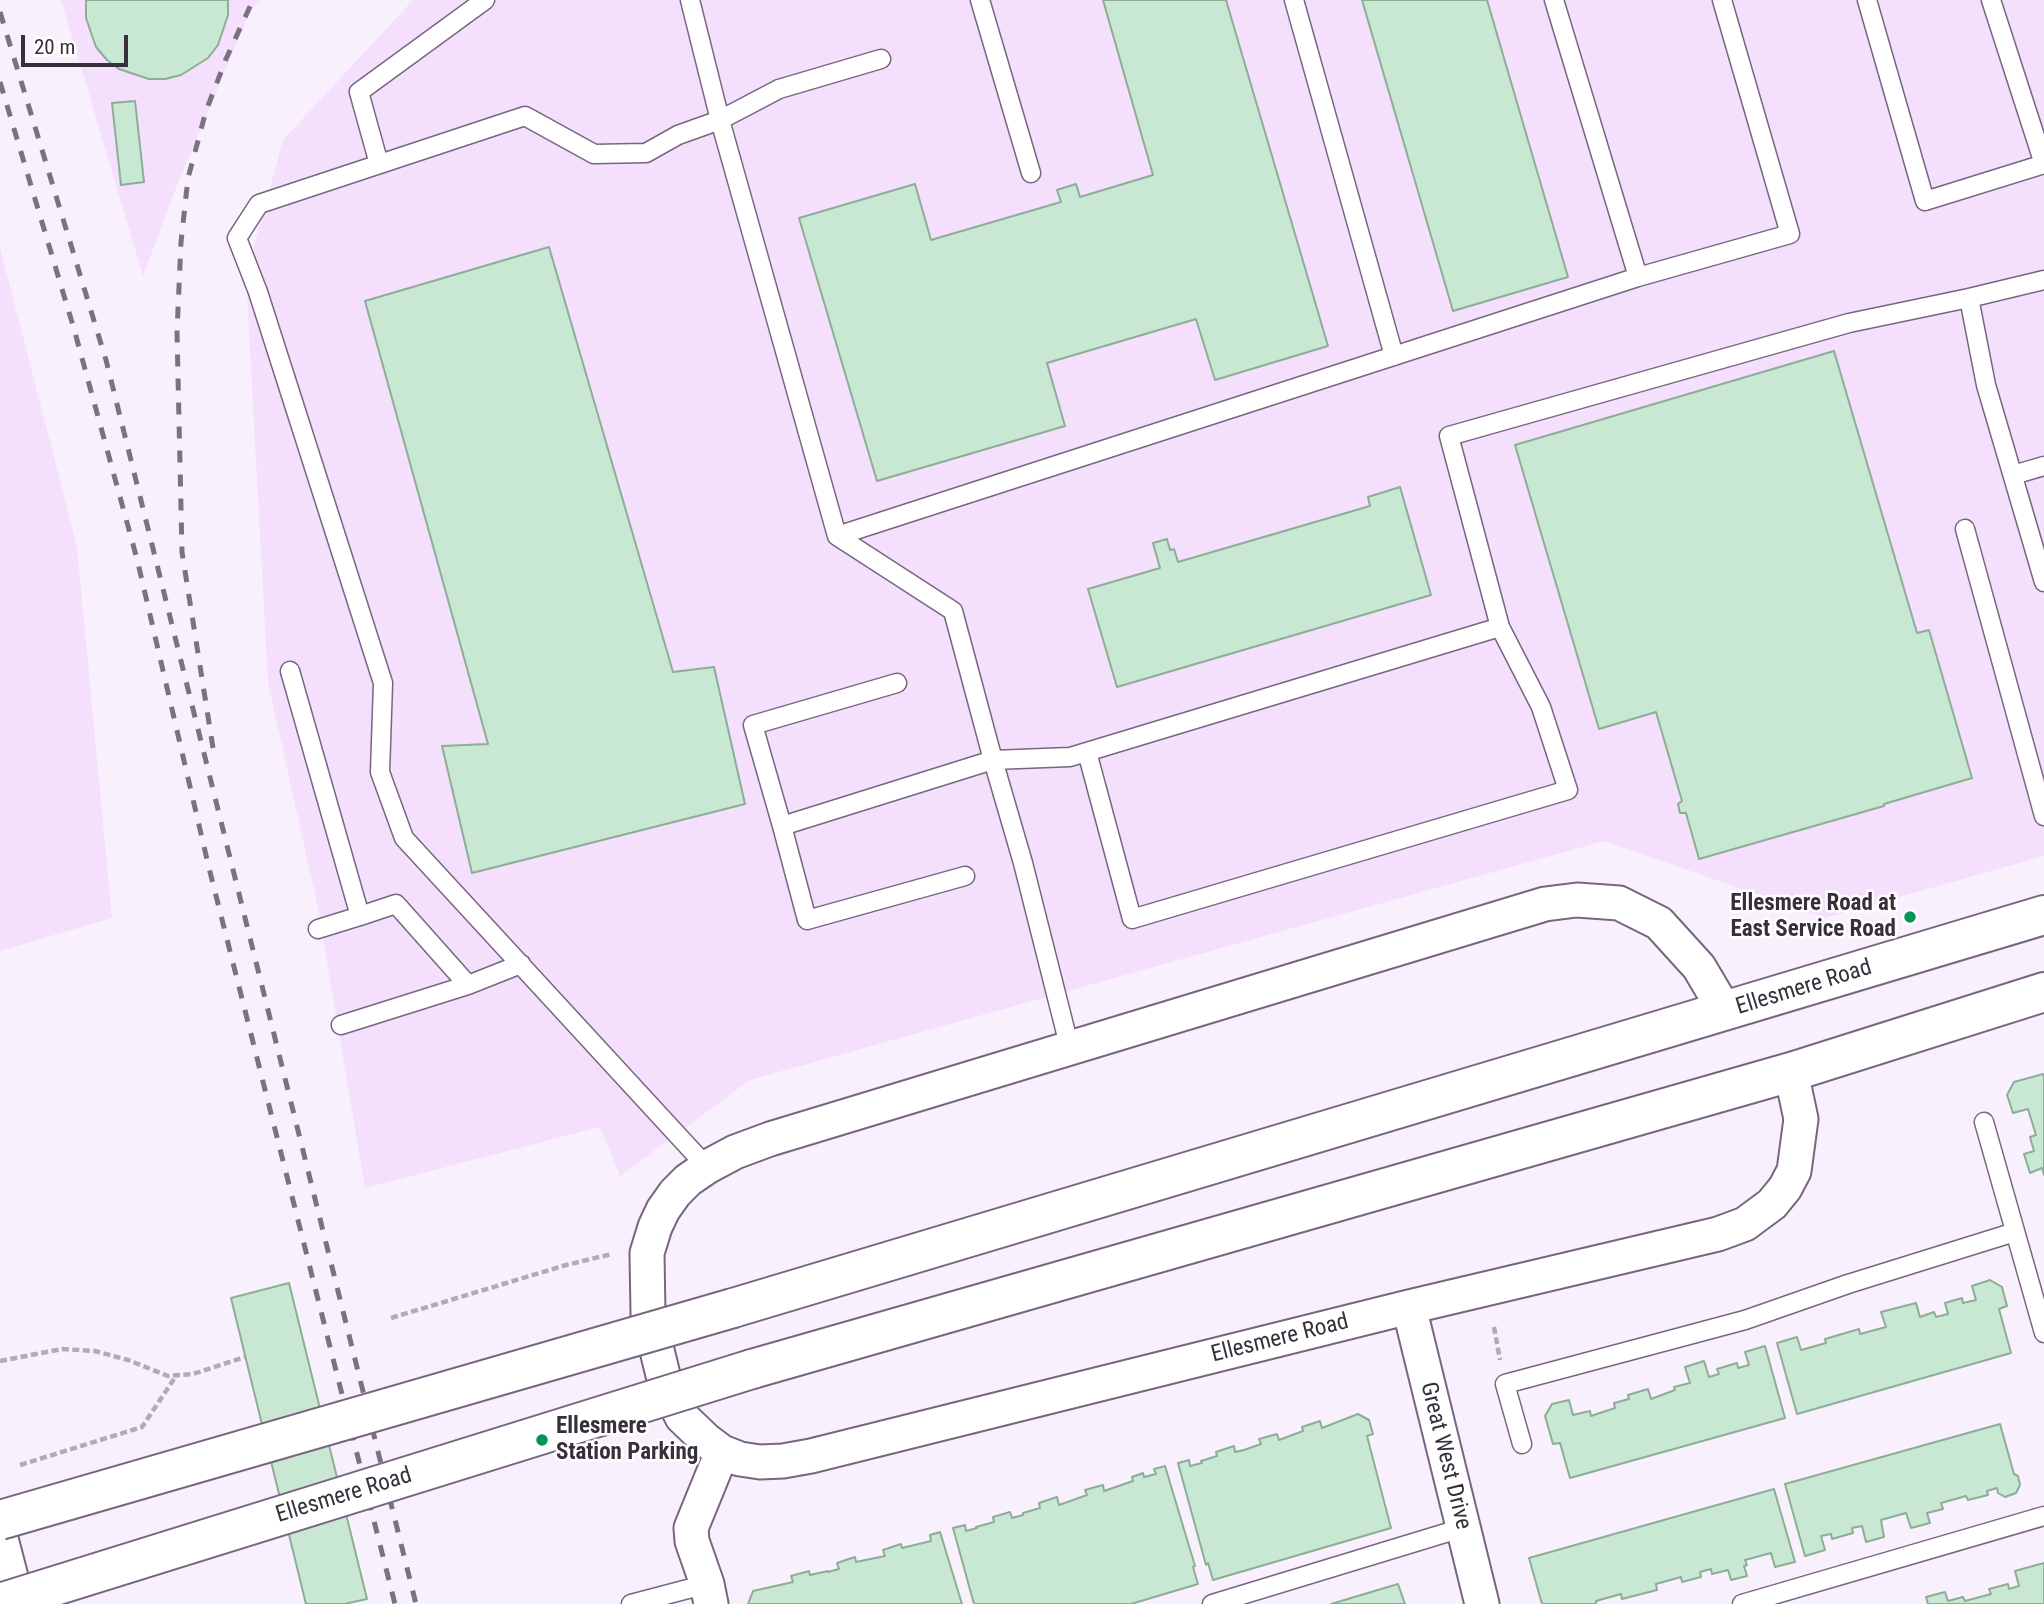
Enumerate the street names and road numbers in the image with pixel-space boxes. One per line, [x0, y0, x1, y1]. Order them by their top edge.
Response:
street label: Ellesmere Road [1733, 954, 1875, 1022]
street label: Ellesmere Road [1209, 1309, 1351, 1369]
street label: Great West Drive [1413, 1380, 1477, 1532]
street label: Ellesmere Road [273, 1462, 415, 1530]

